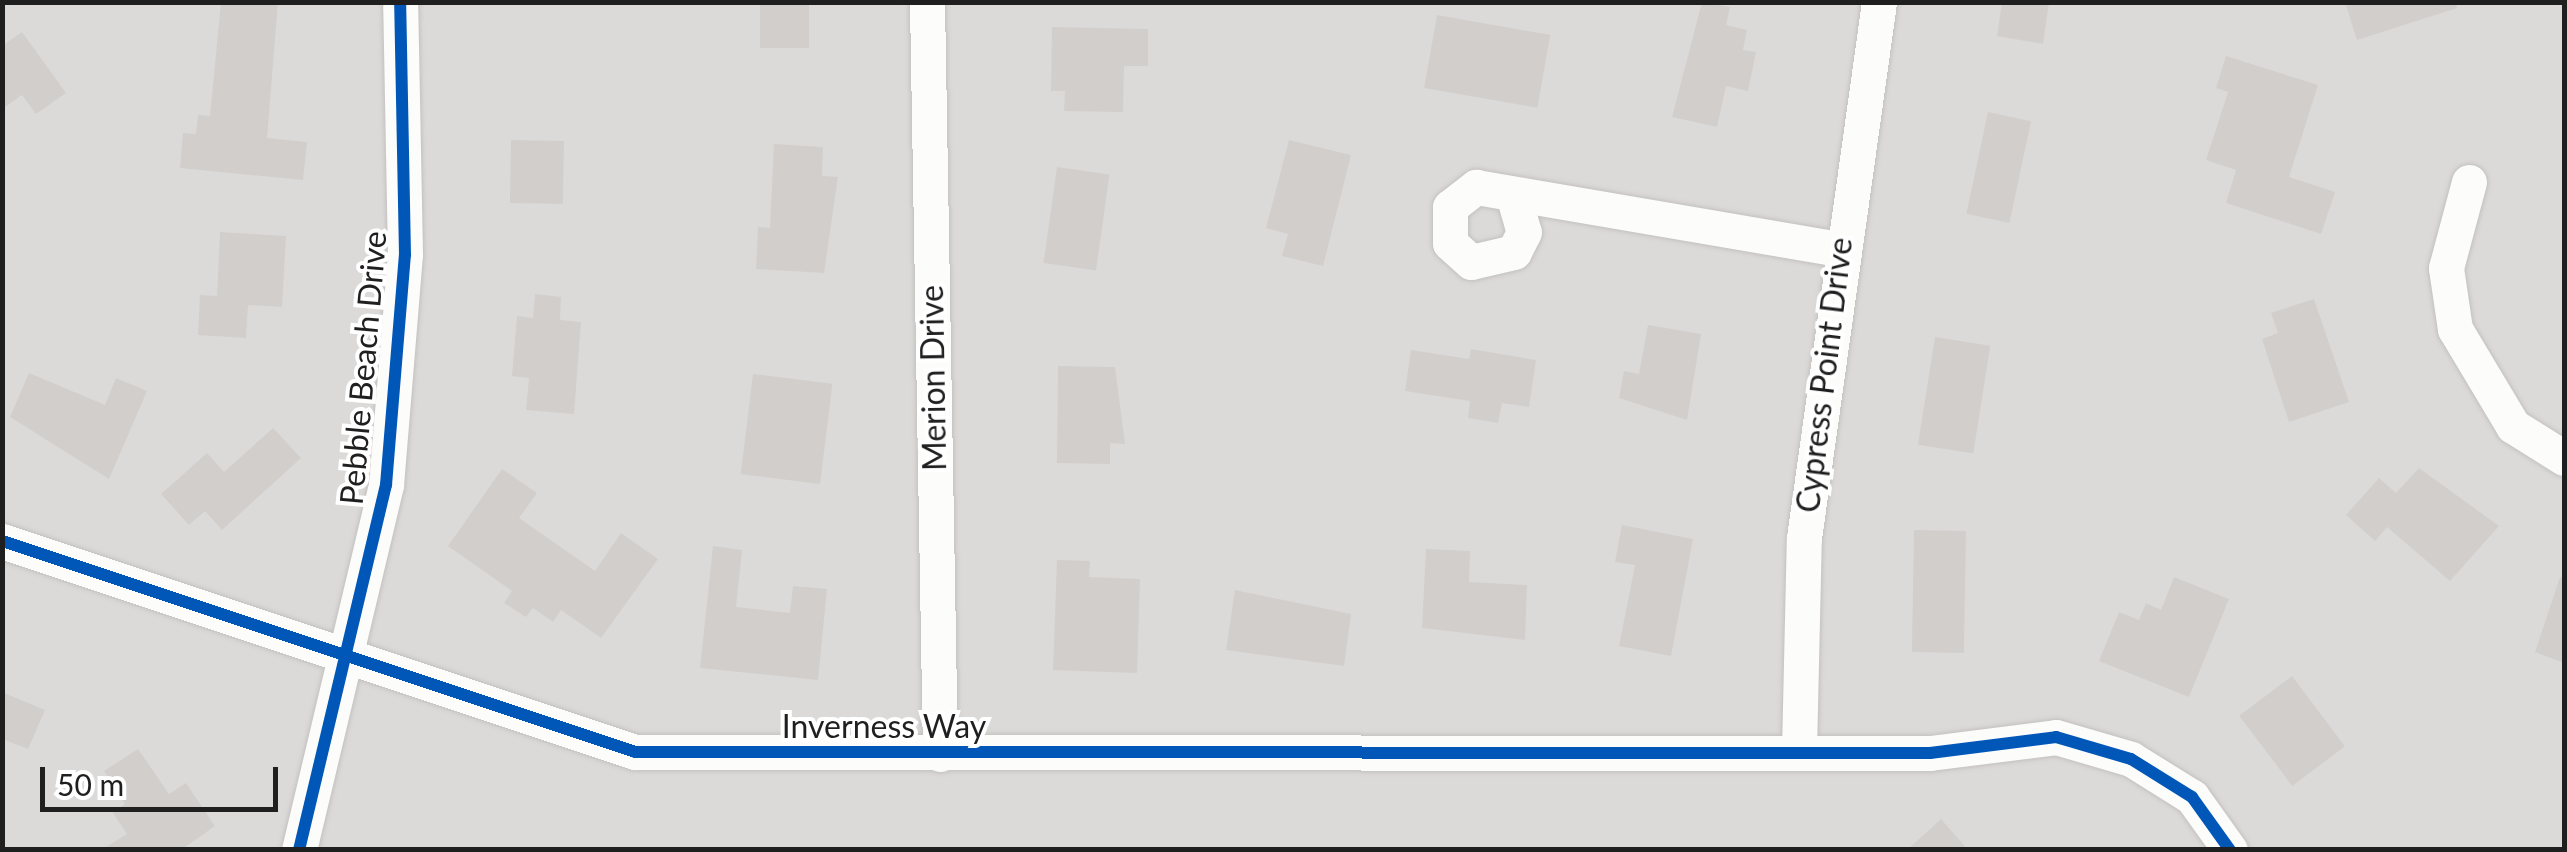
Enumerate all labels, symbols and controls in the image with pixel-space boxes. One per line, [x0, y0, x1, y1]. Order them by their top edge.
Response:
street label: Pebble Beach Drive [332, 230, 394, 506]
street label: Cypress Point Drive [1788, 235, 1860, 515]
street label: Merion Drive [912, 285, 954, 471]
street label: Inverness Way [782, 707, 986, 745]
scale bar [45, 747, 282, 809]
text: 50 m [57, 766, 124, 802]

